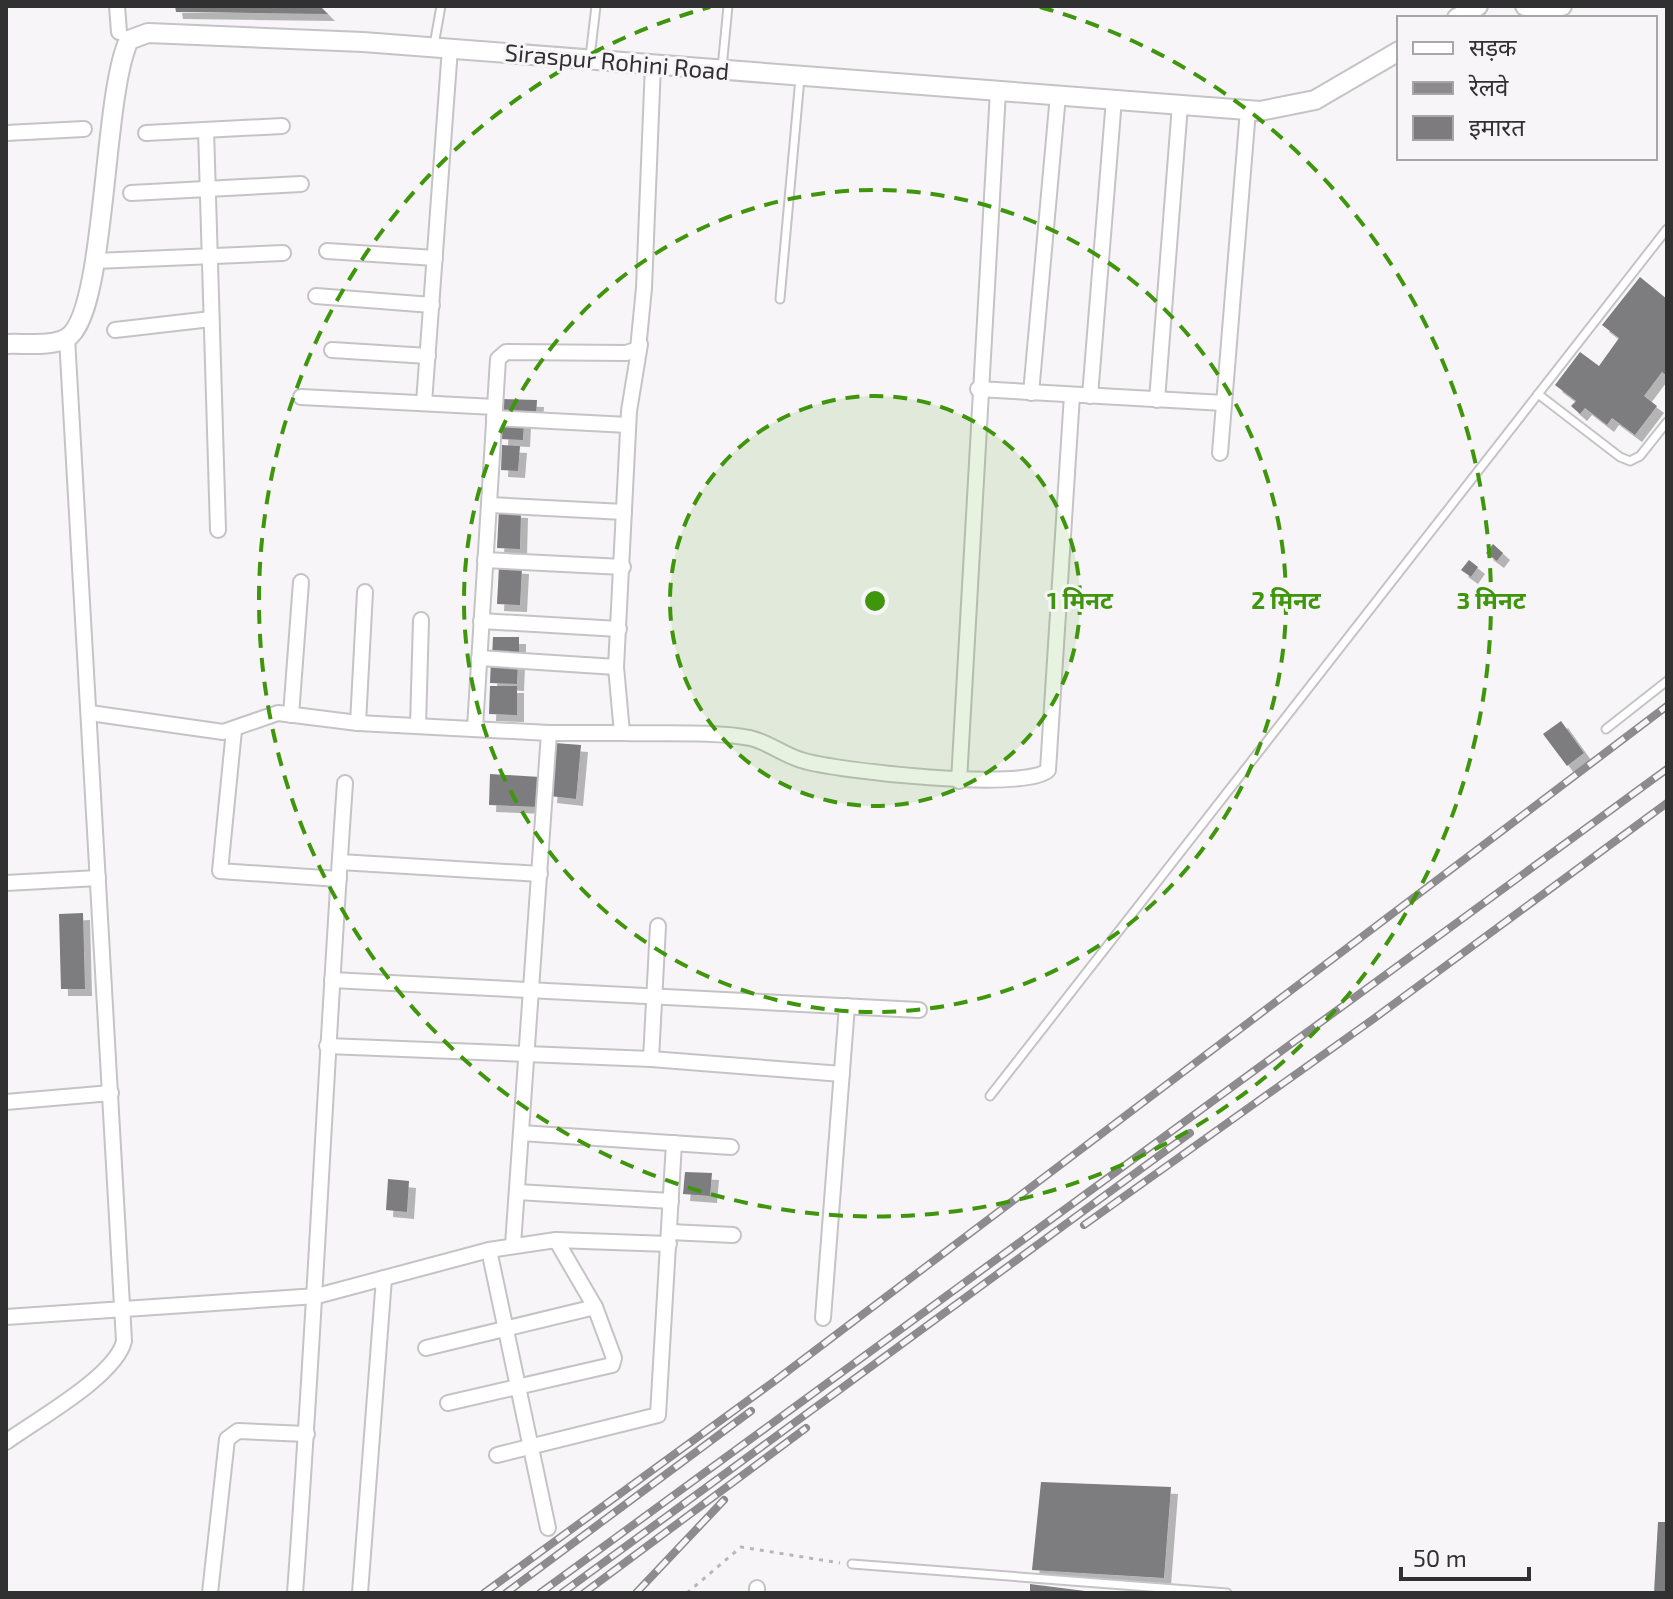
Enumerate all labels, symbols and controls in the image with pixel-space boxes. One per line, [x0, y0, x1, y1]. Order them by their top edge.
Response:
legend [1397, 16, 1657, 160]
text: सड़क [1469, 32, 1517, 61]
street label: Siraspur Rohini Road [504, 37, 730, 85]
text: रेलवे [1468, 72, 1509, 101]
text: इमारत [1469, 112, 1526, 141]
text: 1 मिनट [1047, 585, 1114, 614]
text: 2 मिनट [1251, 585, 1322, 614]
text: 3 मिनट [1456, 585, 1527, 614]
centre of rings [861, 587, 889, 615]
scale bar [1401, 1531, 1529, 1581]
text: 50 m [1413, 1543, 1467, 1572]

